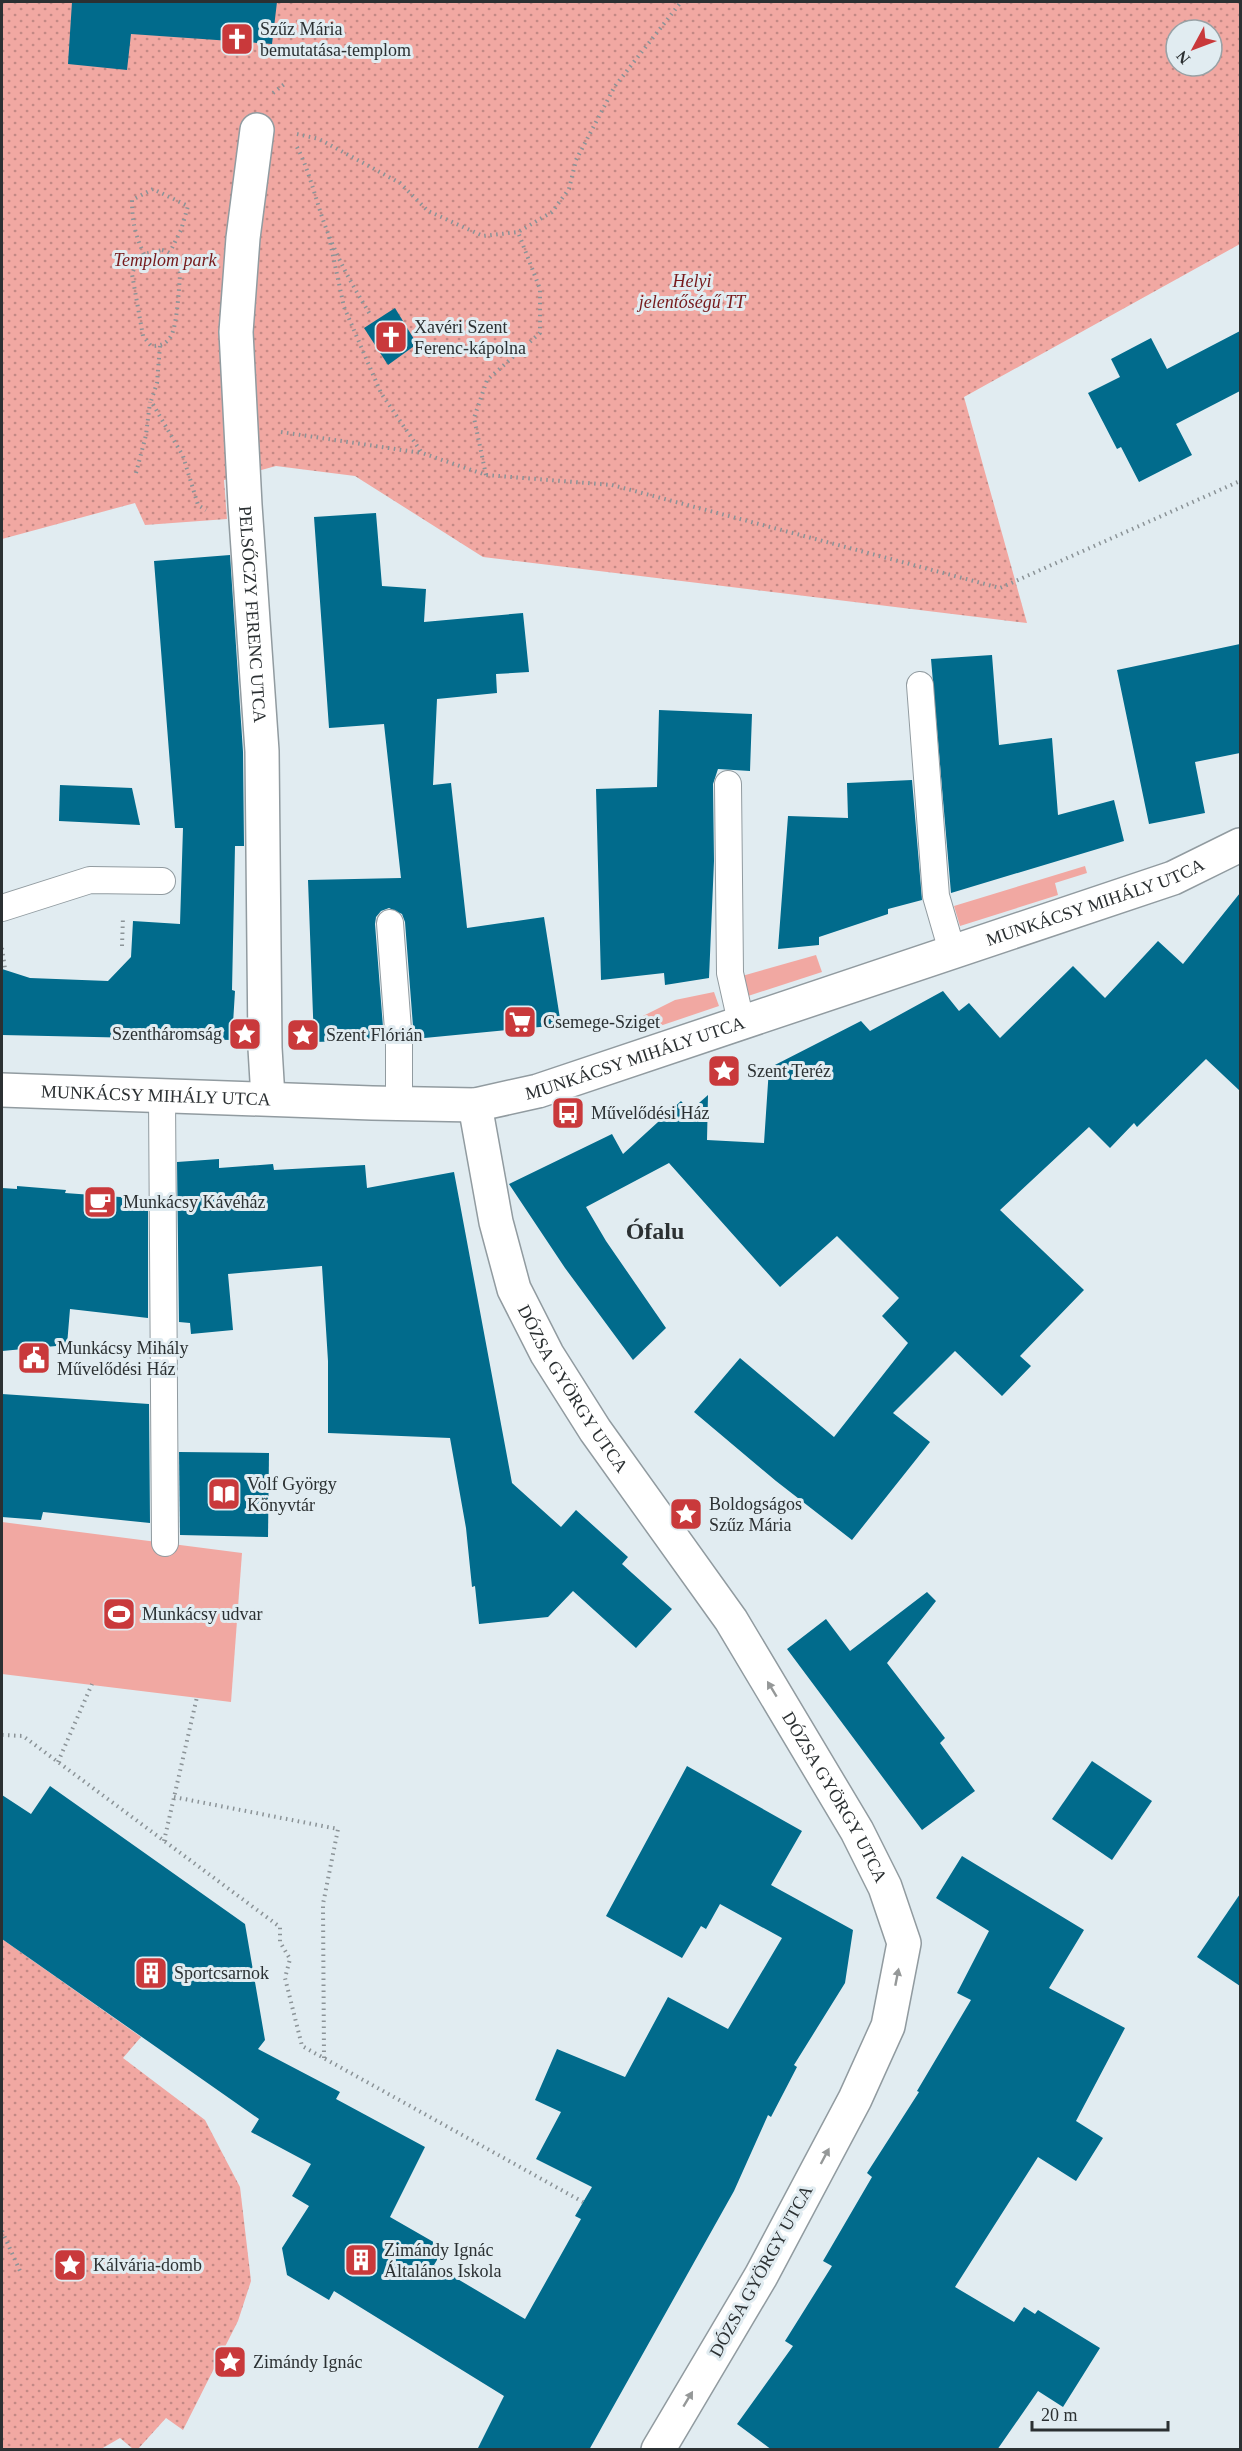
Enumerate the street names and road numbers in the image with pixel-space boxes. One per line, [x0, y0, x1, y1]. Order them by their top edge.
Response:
street label: PELSŐCZY FERENC UTCA [235, 505, 270, 723]
street label: MUNKÁCSY MIHÁLY UTCA [983, 854, 1207, 950]
street label: MUNKÁCSY MIHÁLY UTCA [523, 1012, 747, 1104]
street label: MUNKÁCSY MIHÁLY UTCA [41, 1081, 271, 1109]
street label: DÓZSA GYÖRGY UTCA [514, 1301, 632, 1476]
street label: DÓZSA GYÖRGY UTCA [778, 1708, 891, 1886]
street label: DÓZSA GYÖRGY UTCA [705, 2181, 817, 2360]

